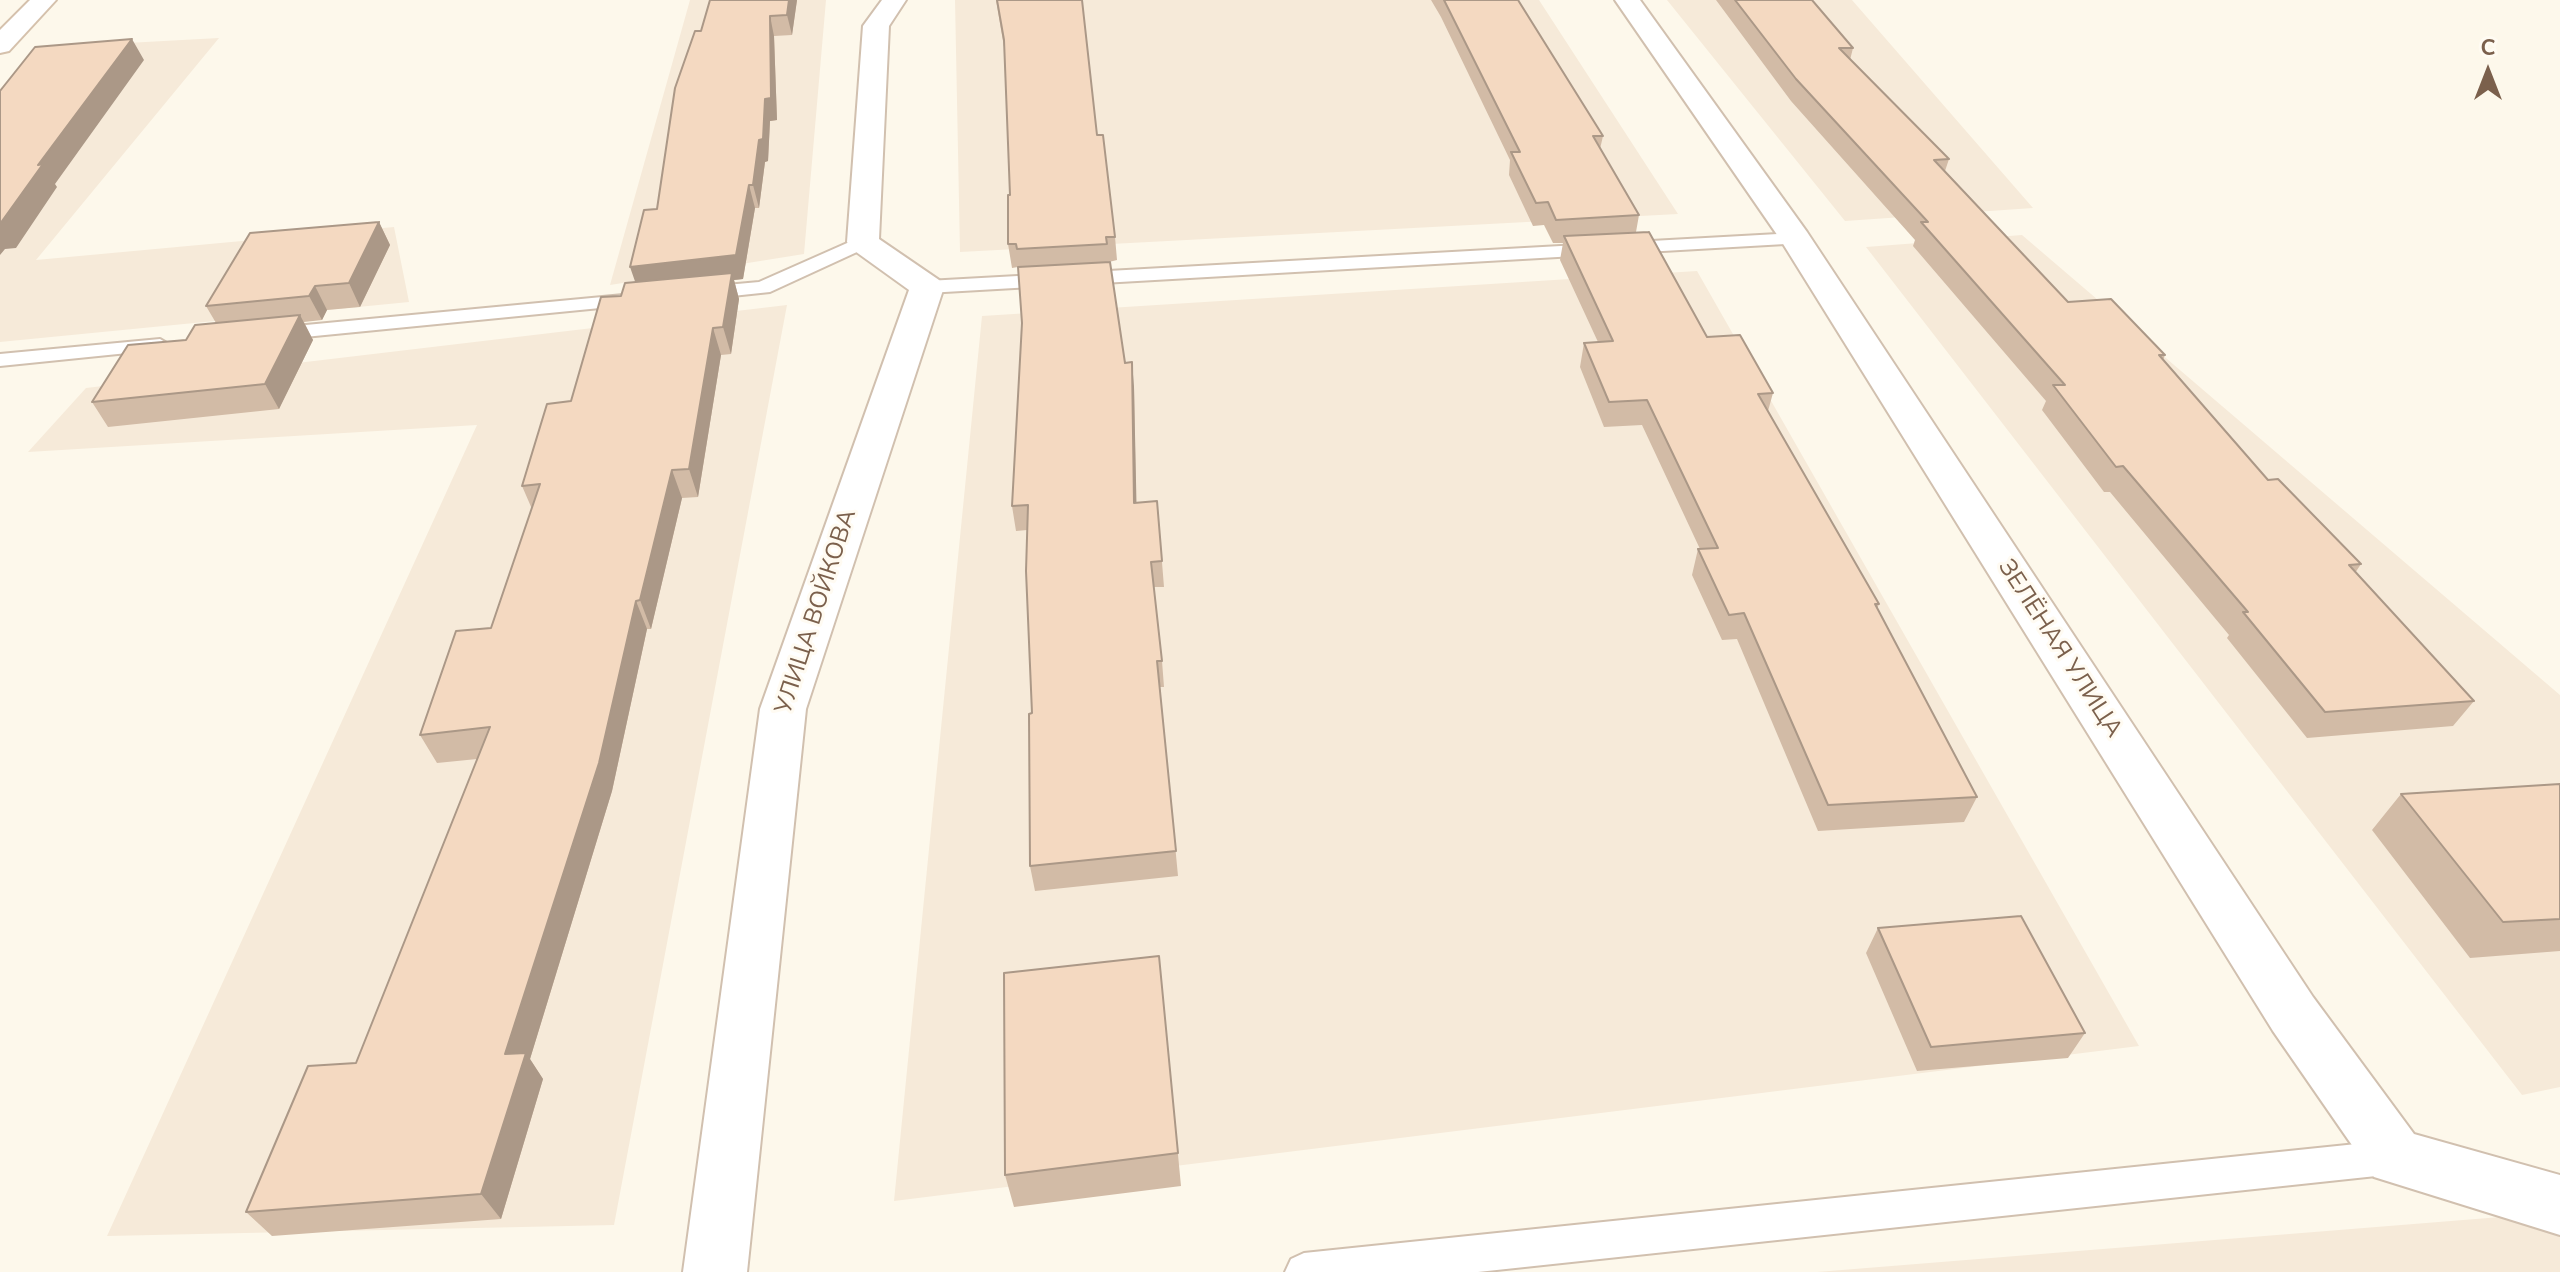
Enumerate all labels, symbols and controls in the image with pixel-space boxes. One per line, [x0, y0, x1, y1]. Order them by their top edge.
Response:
north arrow [2448, 32, 2528, 112]
text: С [2481, 33, 2495, 63]
street label: УЛИЦА ВОЙКОВА [770, 506, 864, 718]
street label: ЗЕЛЁНАЯ УЛИЦА [1991, 555, 2127, 743]

